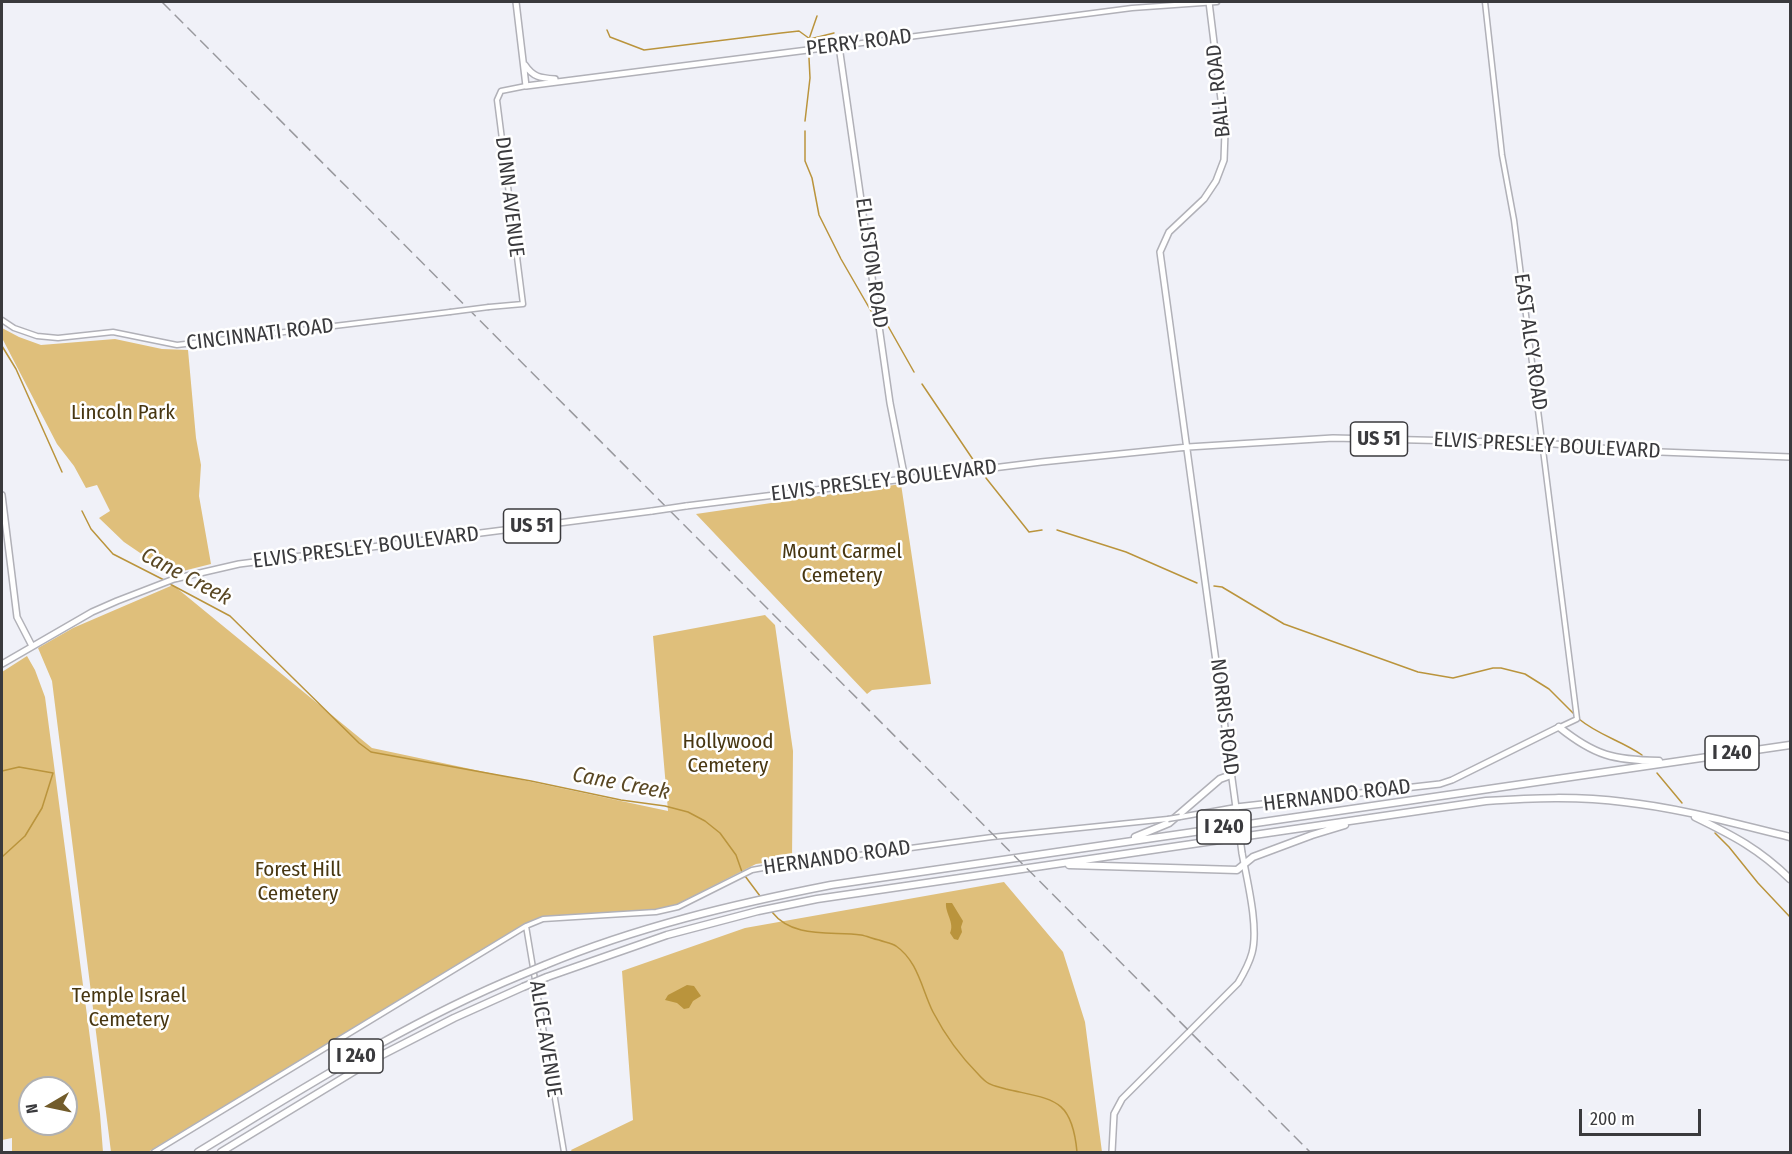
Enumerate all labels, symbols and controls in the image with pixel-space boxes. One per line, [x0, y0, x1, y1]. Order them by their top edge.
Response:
street label: PERRY ROAD [805, 24, 913, 62]
street label: BALL ROAD [1202, 43, 1236, 139]
street label: DUNN AVENUE [489, 135, 529, 259]
street label: ELLISTON ROAD [849, 196, 893, 330]
street label: EAST ALCY ROAD [1508, 272, 1552, 412]
street label: CINCINNATI ROAD [185, 313, 335, 357]
park label: Lincoln Park [71, 400, 175, 426]
road number: US 51 [1350, 422, 1408, 456]
street label: ELVIS PRESLEY BOULEVARD [1433, 427, 1661, 465]
street label: ELVIS PRESLEY BOULEVARD [770, 455, 998, 507]
road number: US 51 [504, 509, 560, 543]
street label: ELVIS PRESLEY BOULEVARD [252, 522, 480, 574]
park label: Mount Carmel Cemetery [782, 539, 902, 589]
water label: Cane Creek [136, 542, 236, 612]
street label: NORRIS ROAD [1204, 657, 1244, 777]
park label: Hollywood Cemetery [682, 729, 774, 779]
road number: I 240 [1705, 736, 1759, 770]
water label: Cane Creek [570, 762, 672, 806]
street label: HERNANDO ROAD [1262, 774, 1412, 818]
road number: I 240 [1197, 810, 1251, 844]
street label: HERNANDO ROAD [762, 835, 912, 881]
park label: Forest Hill Cemetery [255, 857, 341, 907]
street label: ALICE AVENUE [523, 979, 567, 1099]
park label: Temple Israel Cemetery [72, 983, 186, 1033]
road number: I 240 [329, 1039, 383, 1073]
north arrow [18, 1076, 78, 1136]
scale bar [1582, 1097, 1704, 1135]
text: N [22, 1102, 42, 1115]
text: 200 m [1590, 1108, 1635, 1130]

